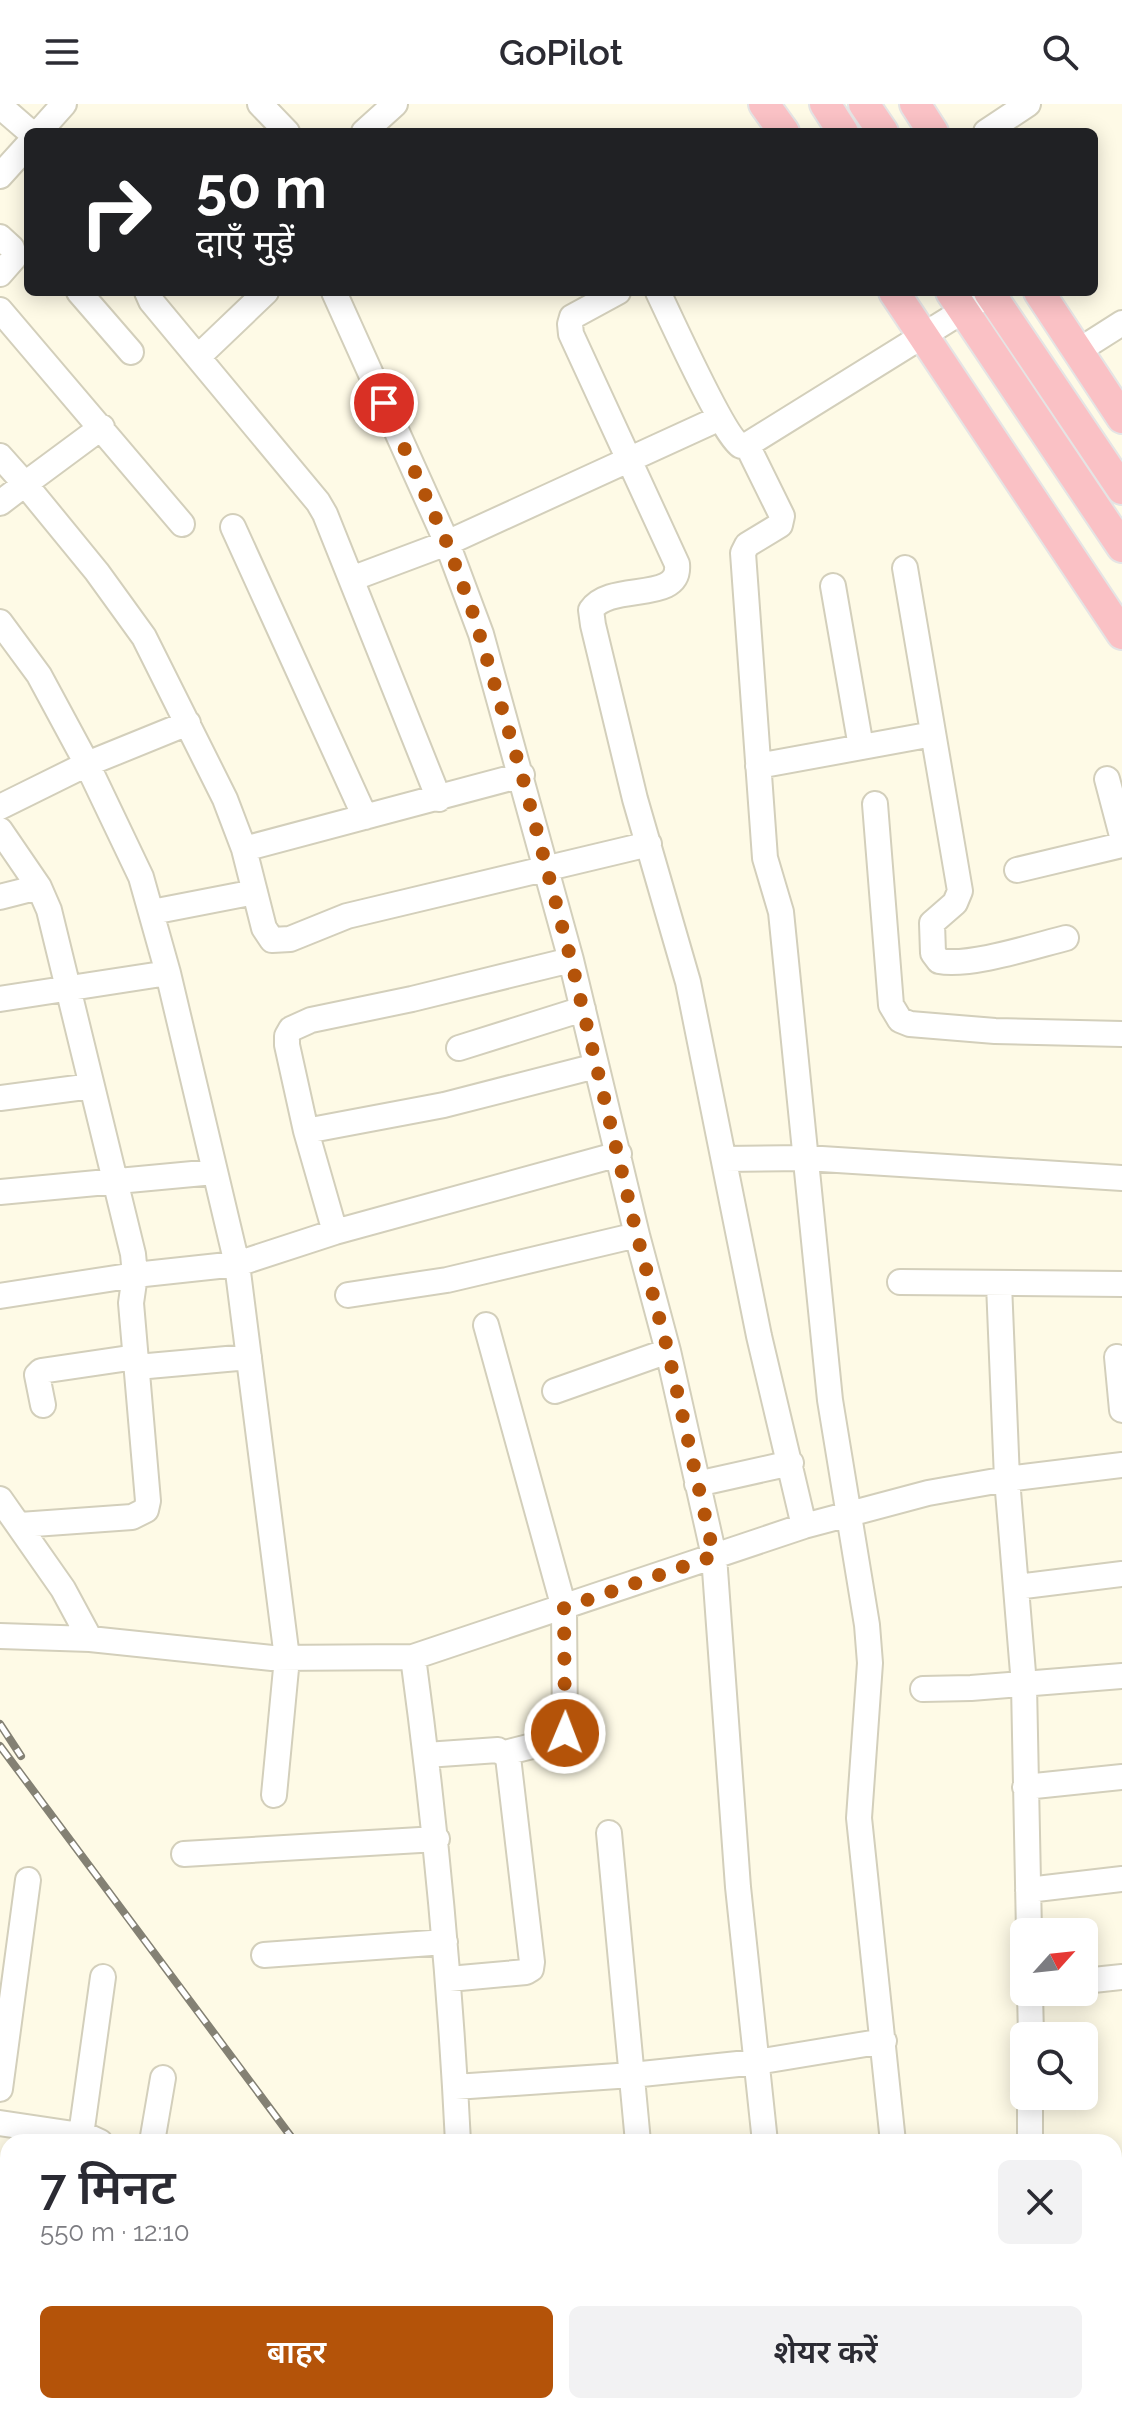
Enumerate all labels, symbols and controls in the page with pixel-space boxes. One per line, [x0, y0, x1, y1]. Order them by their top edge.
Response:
icon: menu [40, 30, 84, 74]
icon: search [1038, 30, 1082, 74]
text: GoPilot [499, 31, 623, 73]
text: 50 m [196, 155, 327, 221]
icon: right [64, 160, 168, 264]
text: दाएँ मुड़ें [196, 222, 294, 264]
pin [350, 369, 418, 437]
icon: arrive [362, 381, 406, 425]
position arrow [523, 1691, 607, 1775]
north arrow [1010, 1918, 1098, 2006]
map controls [1010, 1918, 1098, 2110]
button: search [1010, 2022, 1098, 2110]
text: 7 मिनट [40, 2159, 176, 2215]
button: close [998, 2160, 1082, 2244]
text: 550 m · 12:10 [40, 2217, 190, 2247]
button: बाहर [40, 2306, 553, 2398]
button: शेयर करें [569, 2306, 1082, 2398]

